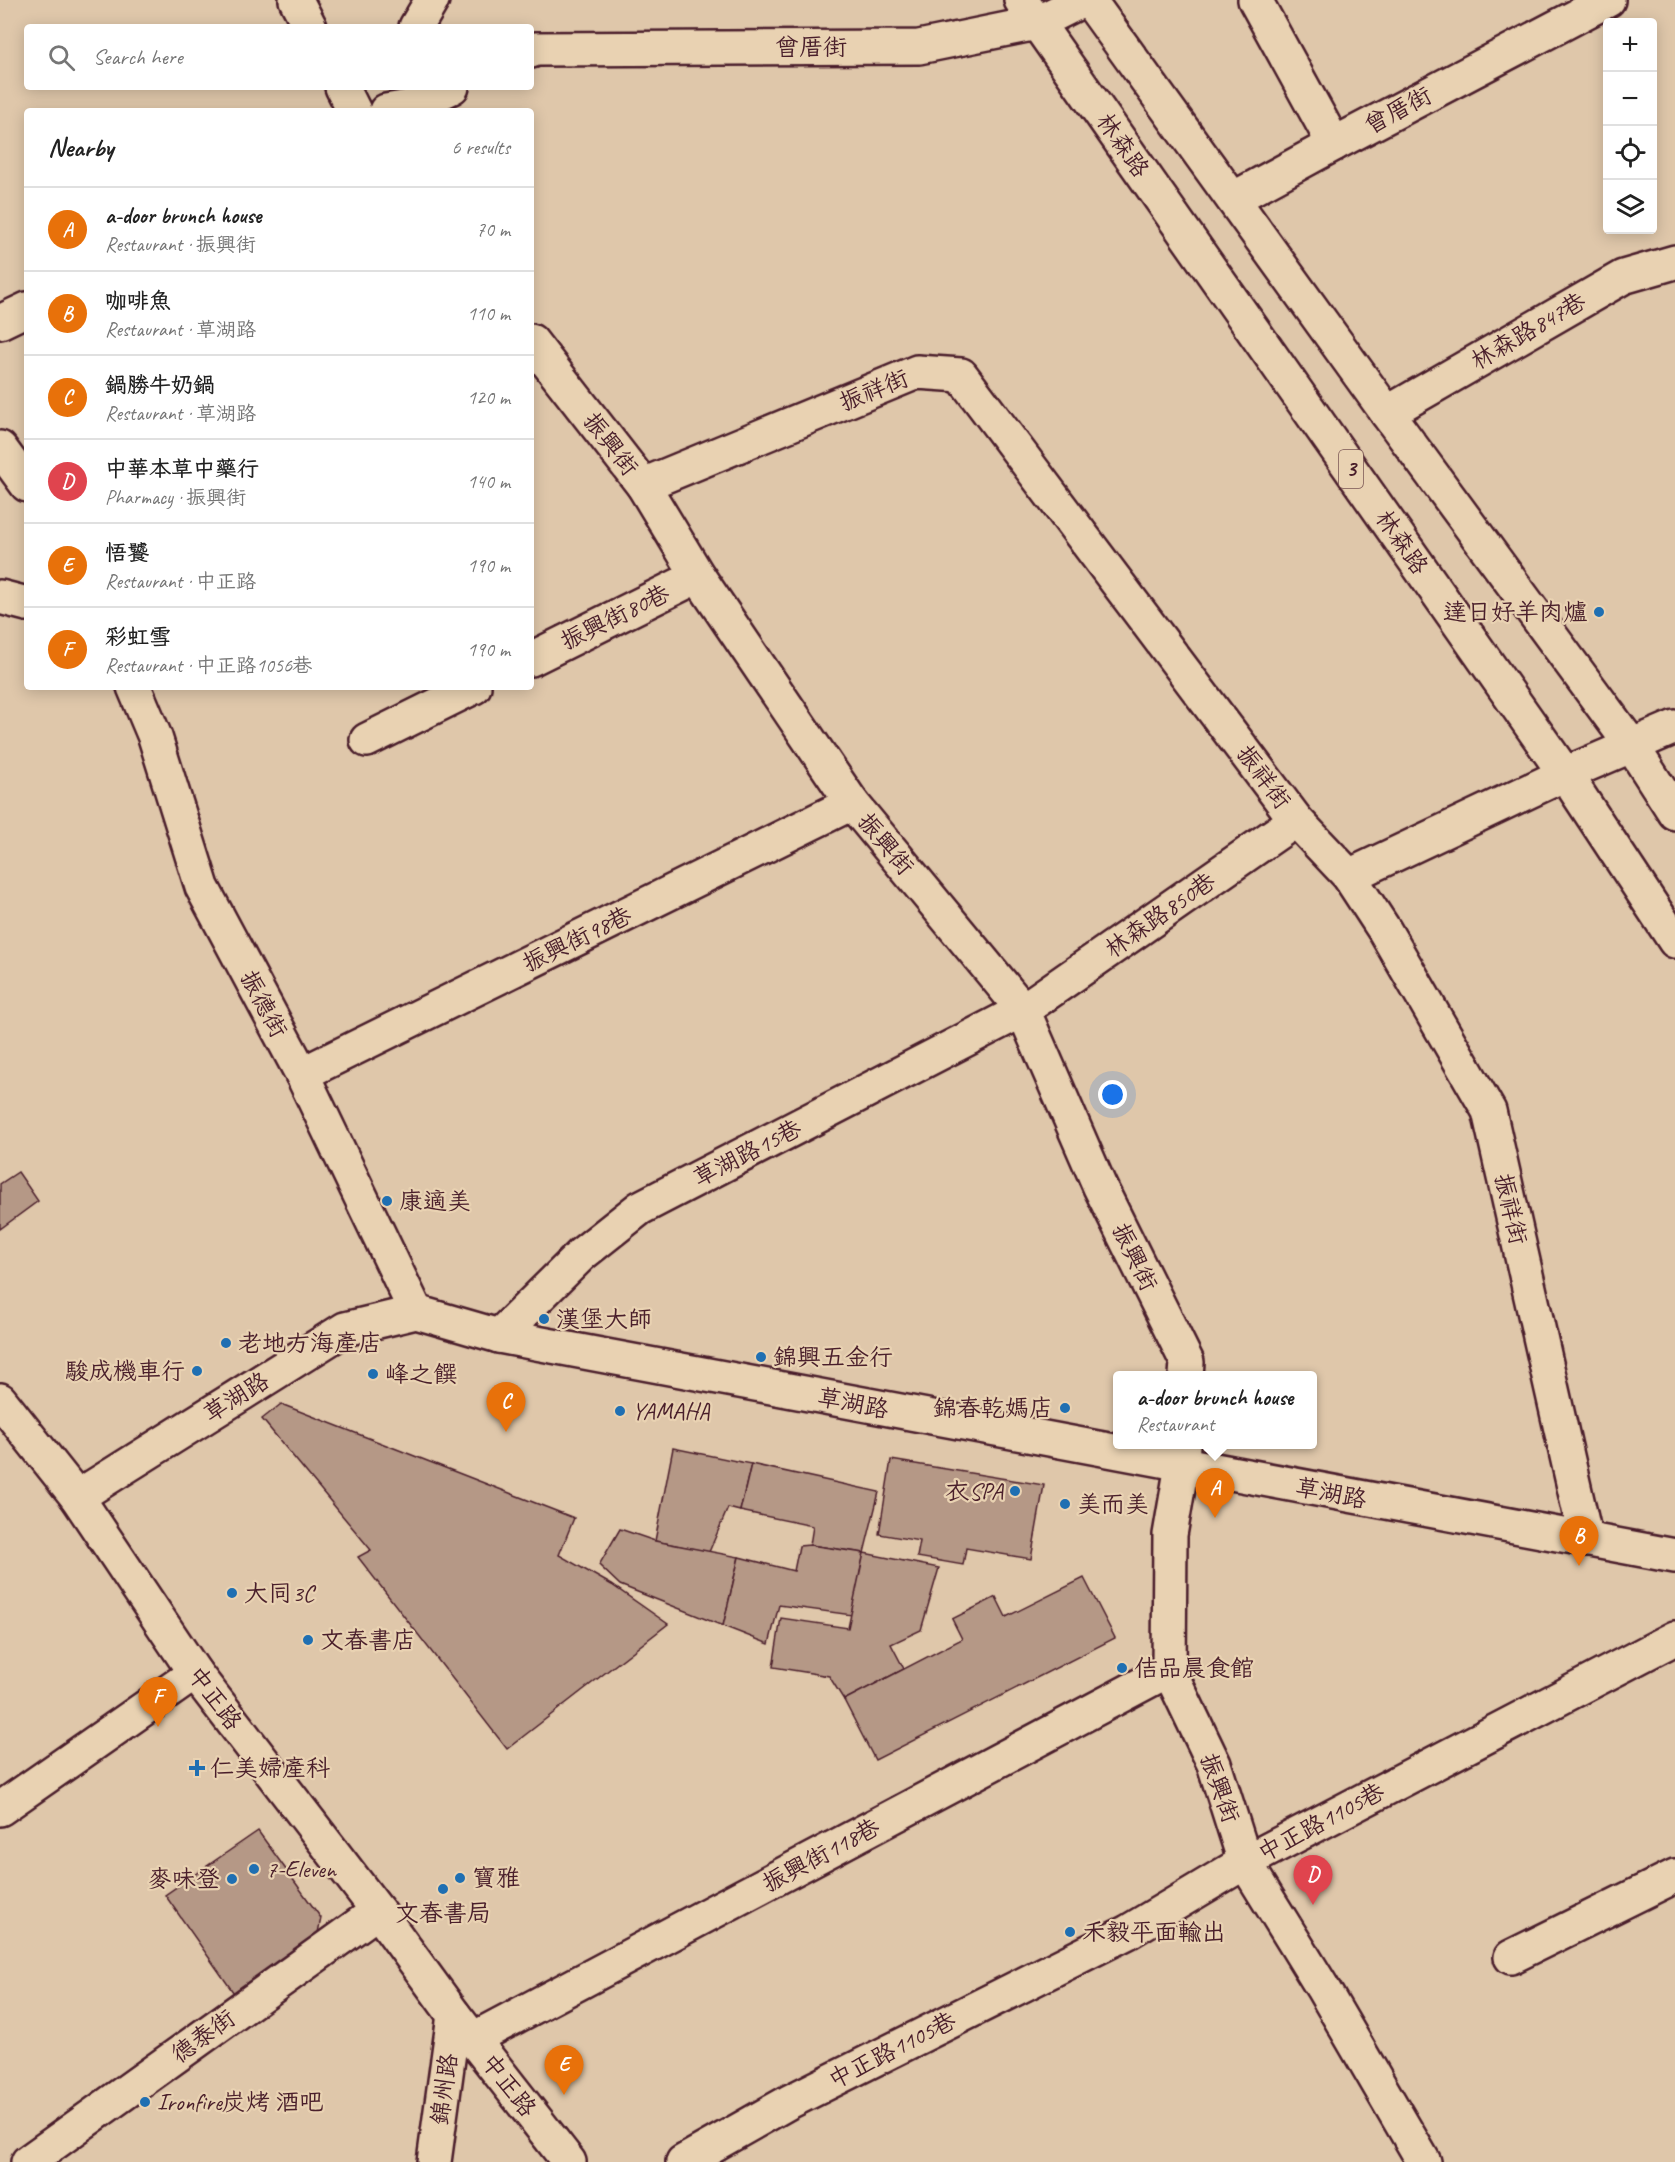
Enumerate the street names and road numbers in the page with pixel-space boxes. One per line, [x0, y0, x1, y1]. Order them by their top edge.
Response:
street label: 曾厝街 [775, 32, 847, 62]
street label: 曾厝街 [1359, 80, 1437, 140]
street label: 林森路 [1090, 107, 1156, 183]
street label: 林森路847巷 [1465, 286, 1591, 376]
street label: 振祥街 [835, 363, 913, 417]
street label: 振興街 [577, 406, 645, 482]
road number: 3 [1339, 450, 1363, 488]
street label: 林森路 [1369, 504, 1435, 580]
street label: 振興街80巷 [556, 578, 674, 656]
street label: 振祥街 [1230, 739, 1298, 815]
street label: 振興街 [851, 807, 921, 881]
street label: 林森路850巷 [1099, 866, 1221, 964]
street label: 振興街98巷 [518, 900, 636, 978]
street label: 振德街 [234, 965, 294, 1043]
street label: 草湖路15巷 [688, 1113, 806, 1193]
street label: 振祥街 [1488, 1171, 1534, 1247]
street label: 振興街 [1106, 1218, 1164, 1296]
street label: 草湖路 [198, 1365, 274, 1429]
street label: 草湖路 [815, 1381, 891, 1425]
street label: 草湖路 [1293, 1471, 1369, 1515]
street label: 中正路 [181, 1660, 249, 1736]
street label: 振興街 [1194, 1749, 1246, 1827]
street label: 中正路1105巷 [1253, 1776, 1389, 1868]
street label: 振興街118巷 [757, 1812, 885, 1898]
street label: 德泰街 [165, 2003, 241, 2069]
street label: 中正路1105巷 [823, 2005, 961, 2095]
street label: 中正路 [475, 2047, 543, 2123]
street label: 錦州路 [424, 2051, 464, 2127]

